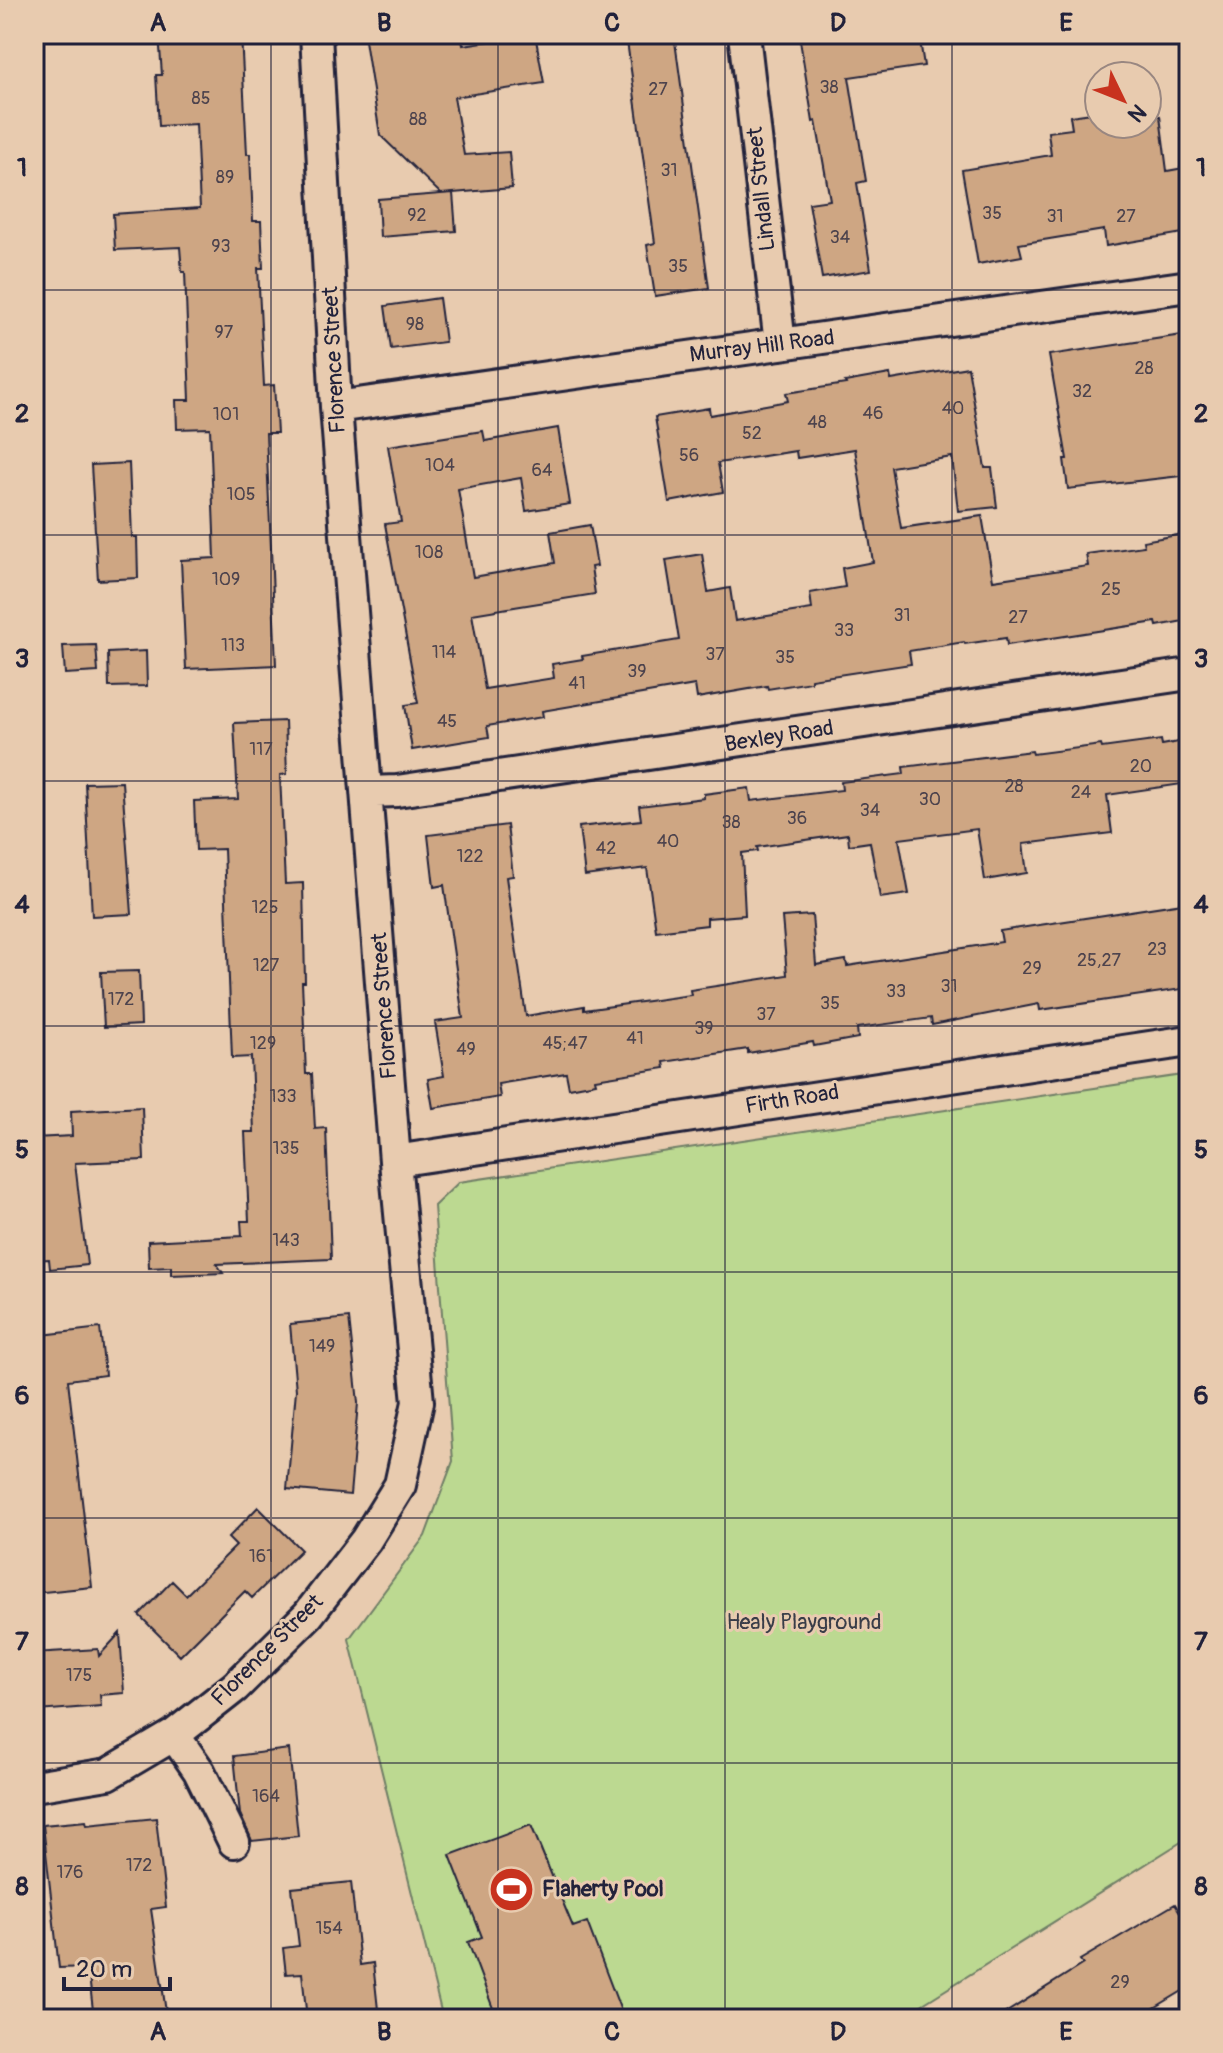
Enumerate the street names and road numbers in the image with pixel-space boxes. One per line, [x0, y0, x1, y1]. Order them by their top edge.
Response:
street label: Lindall Street [741, 126, 781, 252]
street label: Florence Street [316, 286, 352, 434]
street label: Murray Hill Road [688, 323, 836, 369]
street label: Bexley Road [722, 714, 836, 758]
street label: Florence Street [365, 932, 403, 1080]
street label: Firth Road [743, 1078, 841, 1120]
street label: Florence Street [205, 1588, 329, 1712]

